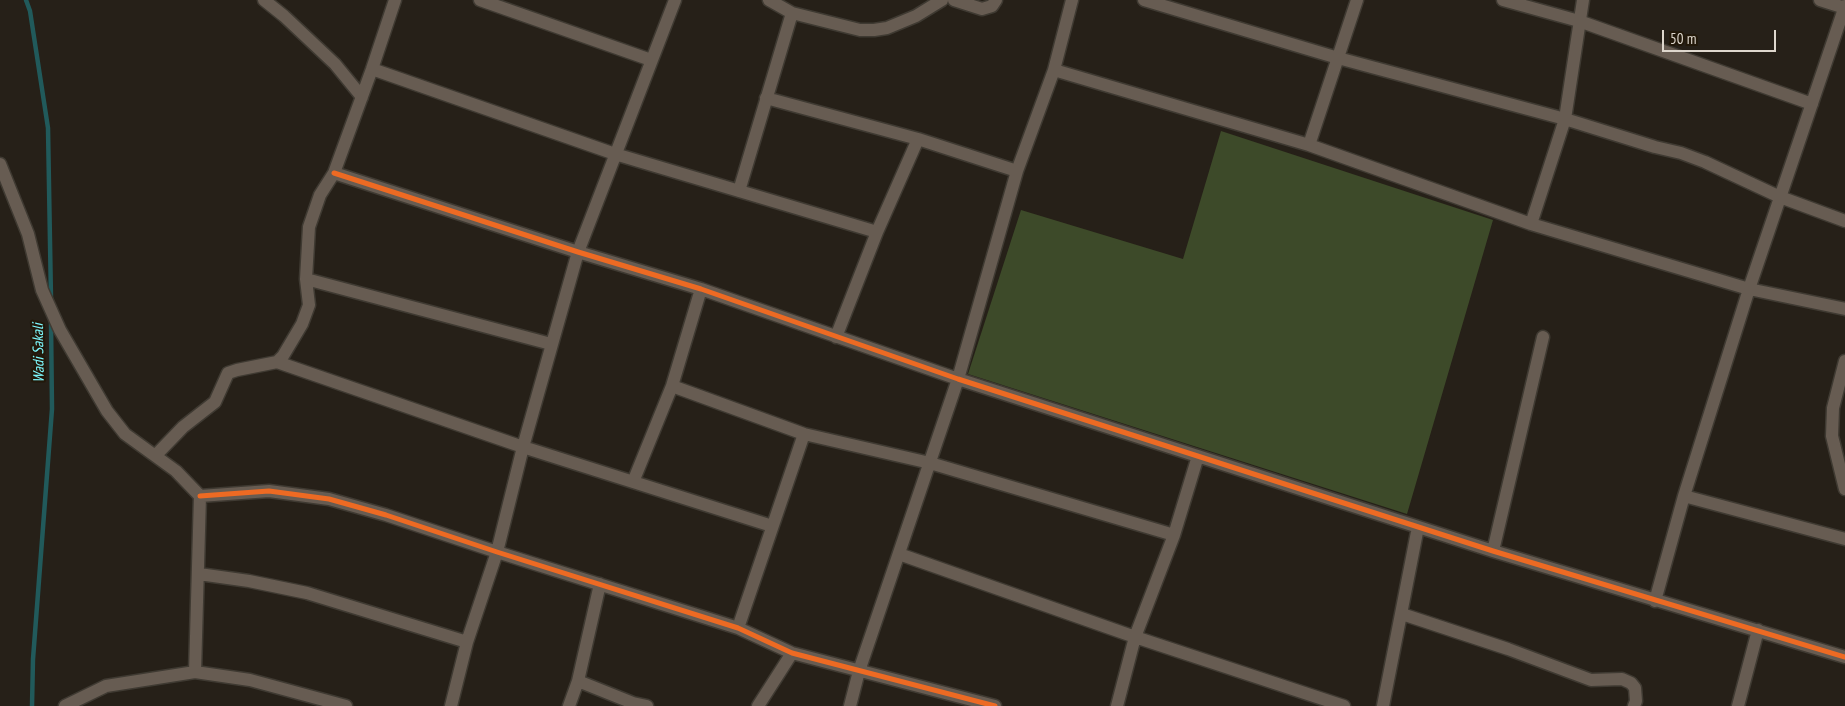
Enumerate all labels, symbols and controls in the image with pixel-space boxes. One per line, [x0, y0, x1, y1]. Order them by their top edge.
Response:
scale bar [1665, 20, 1779, 52]
text: 50 m [1670, 29, 1696, 48]
water label: Wadi Sakali [29, 323, 49, 383]

